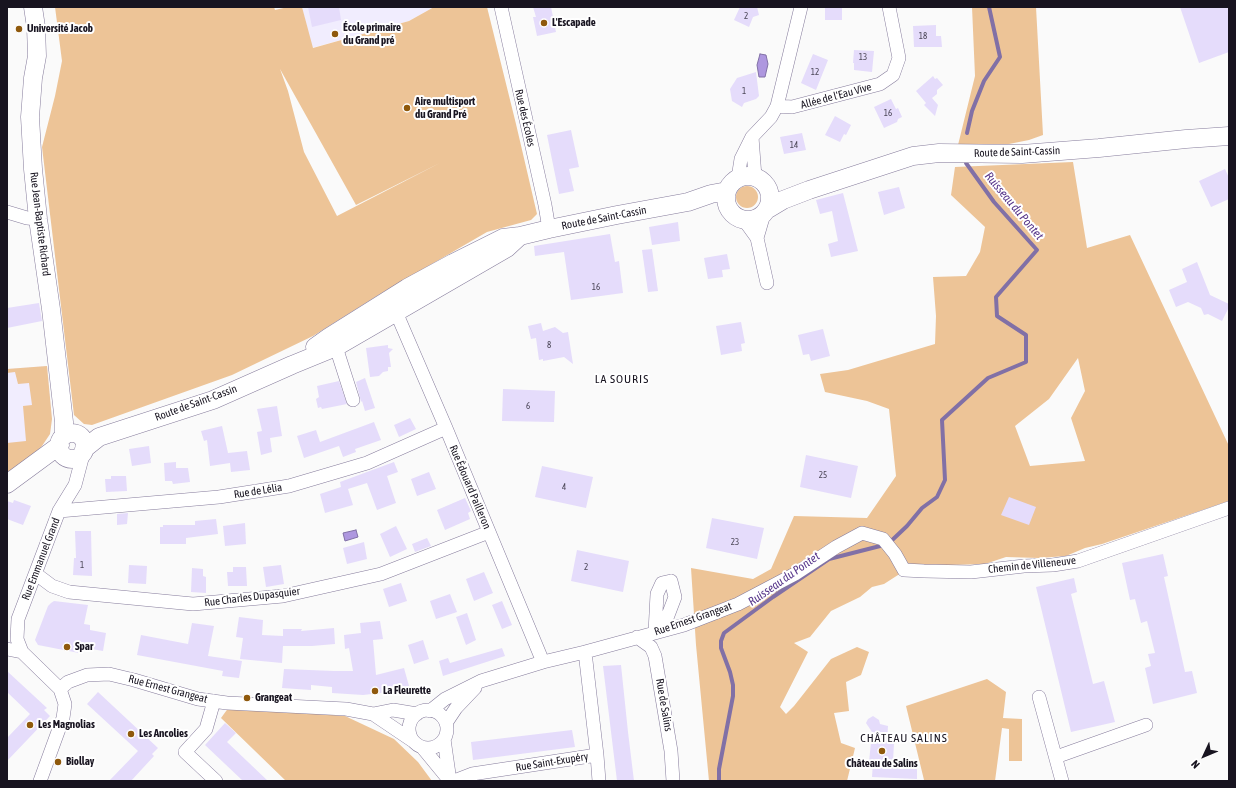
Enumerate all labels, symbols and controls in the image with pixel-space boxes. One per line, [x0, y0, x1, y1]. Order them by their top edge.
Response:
house number: 2 [744, 11, 748, 21]
place label: L'Escapade [552, 16, 596, 30]
marker: L'Escapade [539, 18, 549, 28]
place label: École primaire du Grand pré [343, 21, 401, 47]
place label: Université Jacob [27, 22, 93, 36]
marker: Université Jacob [14, 24, 24, 34]
marker: École primaire du Grand pré [330, 29, 340, 39]
house number: 18 [919, 31, 927, 41]
house number: 13 [859, 52, 867, 62]
house number: 12 [811, 67, 819, 77]
street label: Allée de l'Eau Vive [799, 80, 873, 112]
house number: 1 [742, 86, 746, 96]
street label: Rue des Écoles [512, 88, 538, 148]
place label: Aire multisport du Grand Pré [415, 95, 475, 121]
marker: Aire multisport du Grand Pré [402, 103, 412, 113]
house number: 16 [884, 108, 892, 118]
house number: 14 [790, 140, 798, 150]
street label: Route de Saint-Cassin [974, 144, 1060, 160]
water label: Ruisseau du Pontet [982, 169, 1046, 243]
street label: Rue Jean-Baptiste Richard [27, 171, 53, 277]
street label: Route de Saint-Cassin [560, 203, 648, 233]
house number: 16 [592, 282, 600, 292]
house number: 8 [547, 340, 551, 350]
district label: LA SOURIS [595, 372, 649, 386]
street label: Route de Saint-Cassin [153, 382, 239, 424]
house number: 6 [526, 401, 530, 411]
street label: Rue Édouard Pailleron [446, 443, 494, 531]
house number: 25 [819, 470, 827, 480]
street label: Rue de Lélia [233, 481, 283, 501]
house number: 4 [562, 482, 566, 492]
street label: Rue Emmanuel Grand [19, 516, 63, 602]
house number: 23 [731, 537, 739, 547]
water label: Ruisseau du Pontet [746, 549, 822, 609]
street label: Chemin de Villeneuve [988, 554, 1076, 576]
house number: 1 [80, 560, 84, 570]
house number: 2 [584, 562, 588, 572]
street label: Rue Charles Dupasquier [203, 585, 301, 609]
street label: Rue Ernest Grangeat [652, 600, 734, 638]
place label: Spar [75, 640, 93, 654]
marker: Spar [62, 642, 72, 652]
street label: Rue Ernest Grangeat [127, 672, 209, 706]
street label: Rue de Salins [653, 678, 675, 732]
place label: La Fleurette [383, 684, 431, 698]
marker: La Fleurette [370, 686, 380, 696]
place label: Grangeat [255, 691, 292, 705]
marker: Grangeat [242, 693, 252, 703]
place label: Les Magnolias [38, 718, 95, 732]
marker: Les Magnolias [25, 720, 35, 730]
place label: Les Ancolies [139, 727, 188, 741]
marker: Les Ancolies [126, 729, 136, 739]
district label: CHÂTEAU SALINS [860, 731, 948, 745]
north arrow [1184, 736, 1224, 776]
marker: Château de Salins [877, 746, 887, 756]
street label: Rue Saint-Exupéry [515, 750, 589, 774]
place label: Biollay [66, 755, 94, 769]
marker: Biollay [53, 757, 63, 767]
place label: Château de Salins [846, 757, 918, 771]
text: N [1189, 758, 1202, 771]

